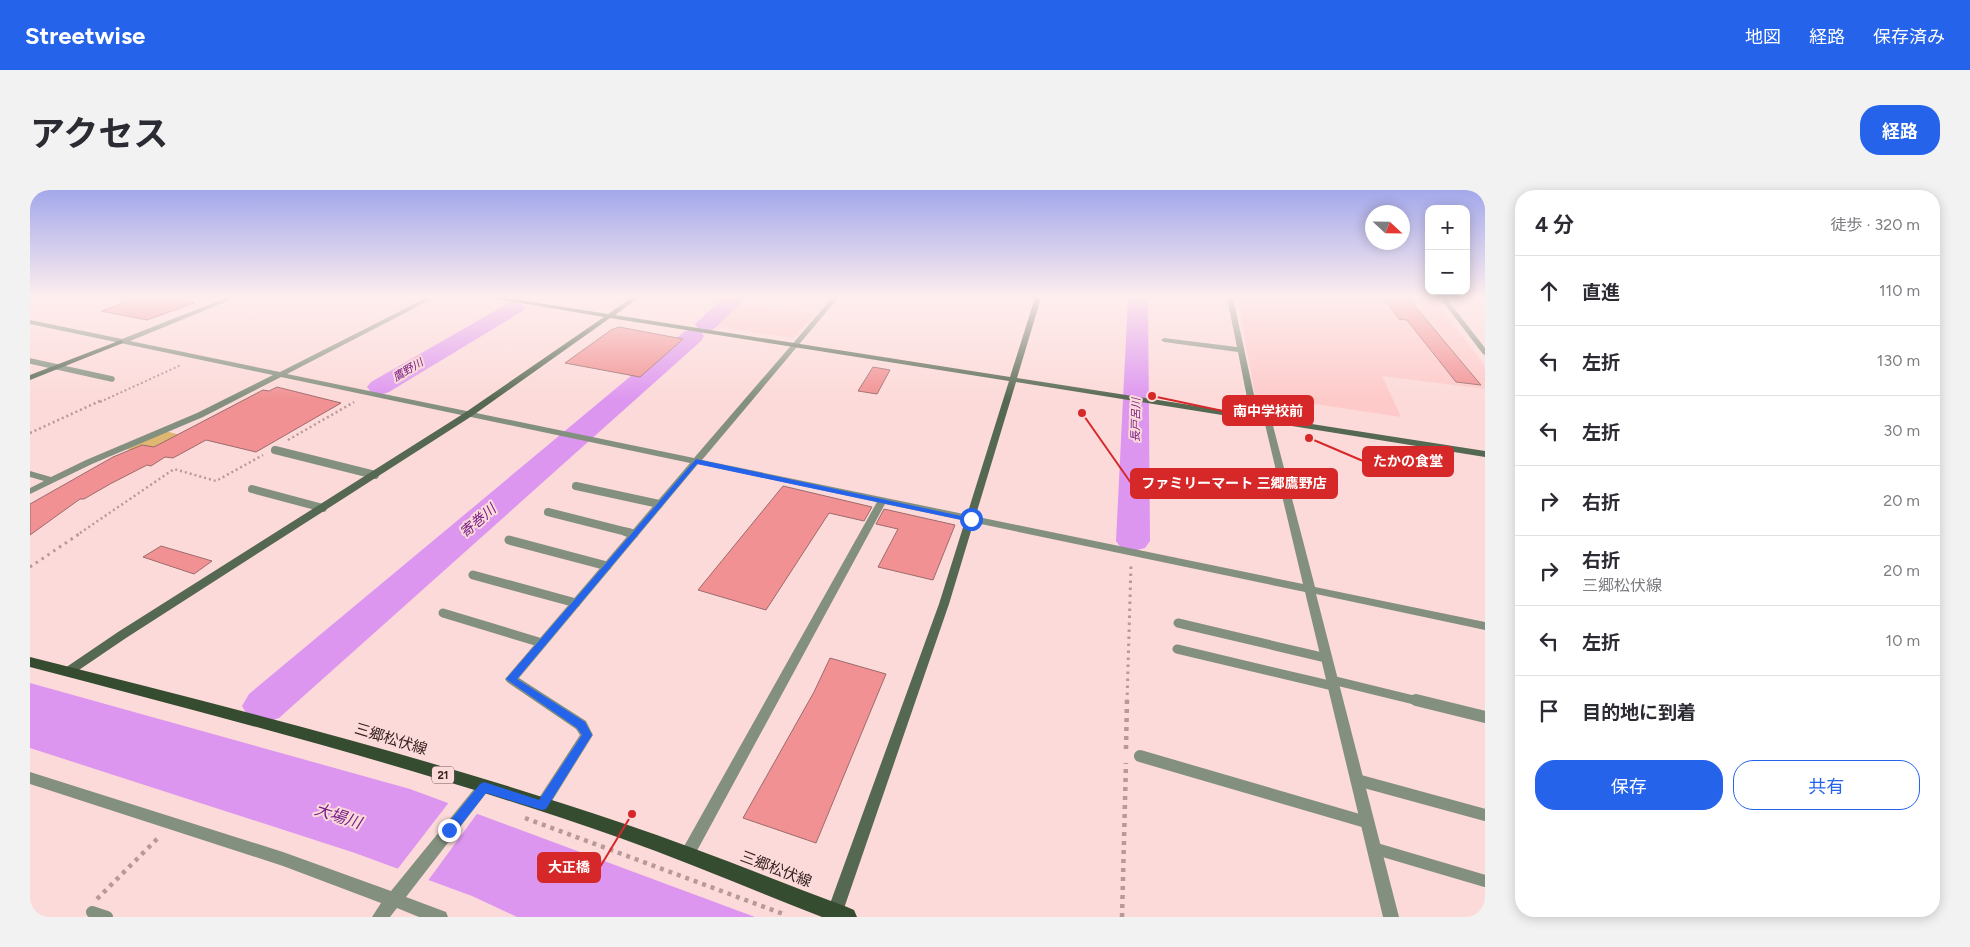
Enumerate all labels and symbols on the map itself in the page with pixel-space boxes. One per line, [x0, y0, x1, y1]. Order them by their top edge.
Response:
north arrow [1365, 205, 1410, 250]
water label: 鷹野川 [391, 355, 426, 384]
callout: 南中学校前 [1223, 396, 1313, 425]
water label: 長戸呂川 [1129, 397, 1143, 442]
text: 南中学校前 [1233, 403, 1303, 420]
callout: たかの食堂 [1363, 447, 1453, 476]
text: たかの食堂 [1373, 453, 1443, 470]
callout: ファミリーマート 三郷鷹野店 [1131, 469, 1337, 498]
text: ファミリーマート 三郷鷹野店 [1141, 475, 1327, 492]
water label: 寄巻川 [457, 499, 501, 541]
route start [960, 508, 983, 531]
street label: 三郷松伏線 [352, 719, 430, 759]
road number: 21 [432, 766, 454, 784]
water label: 大場川 [312, 800, 366, 833]
route end [438, 819, 461, 842]
street label: 三郷松伏線 [738, 847, 814, 891]
callout: 大正橋 [538, 853, 600, 882]
text: 大正橋 [548, 859, 590, 876]

